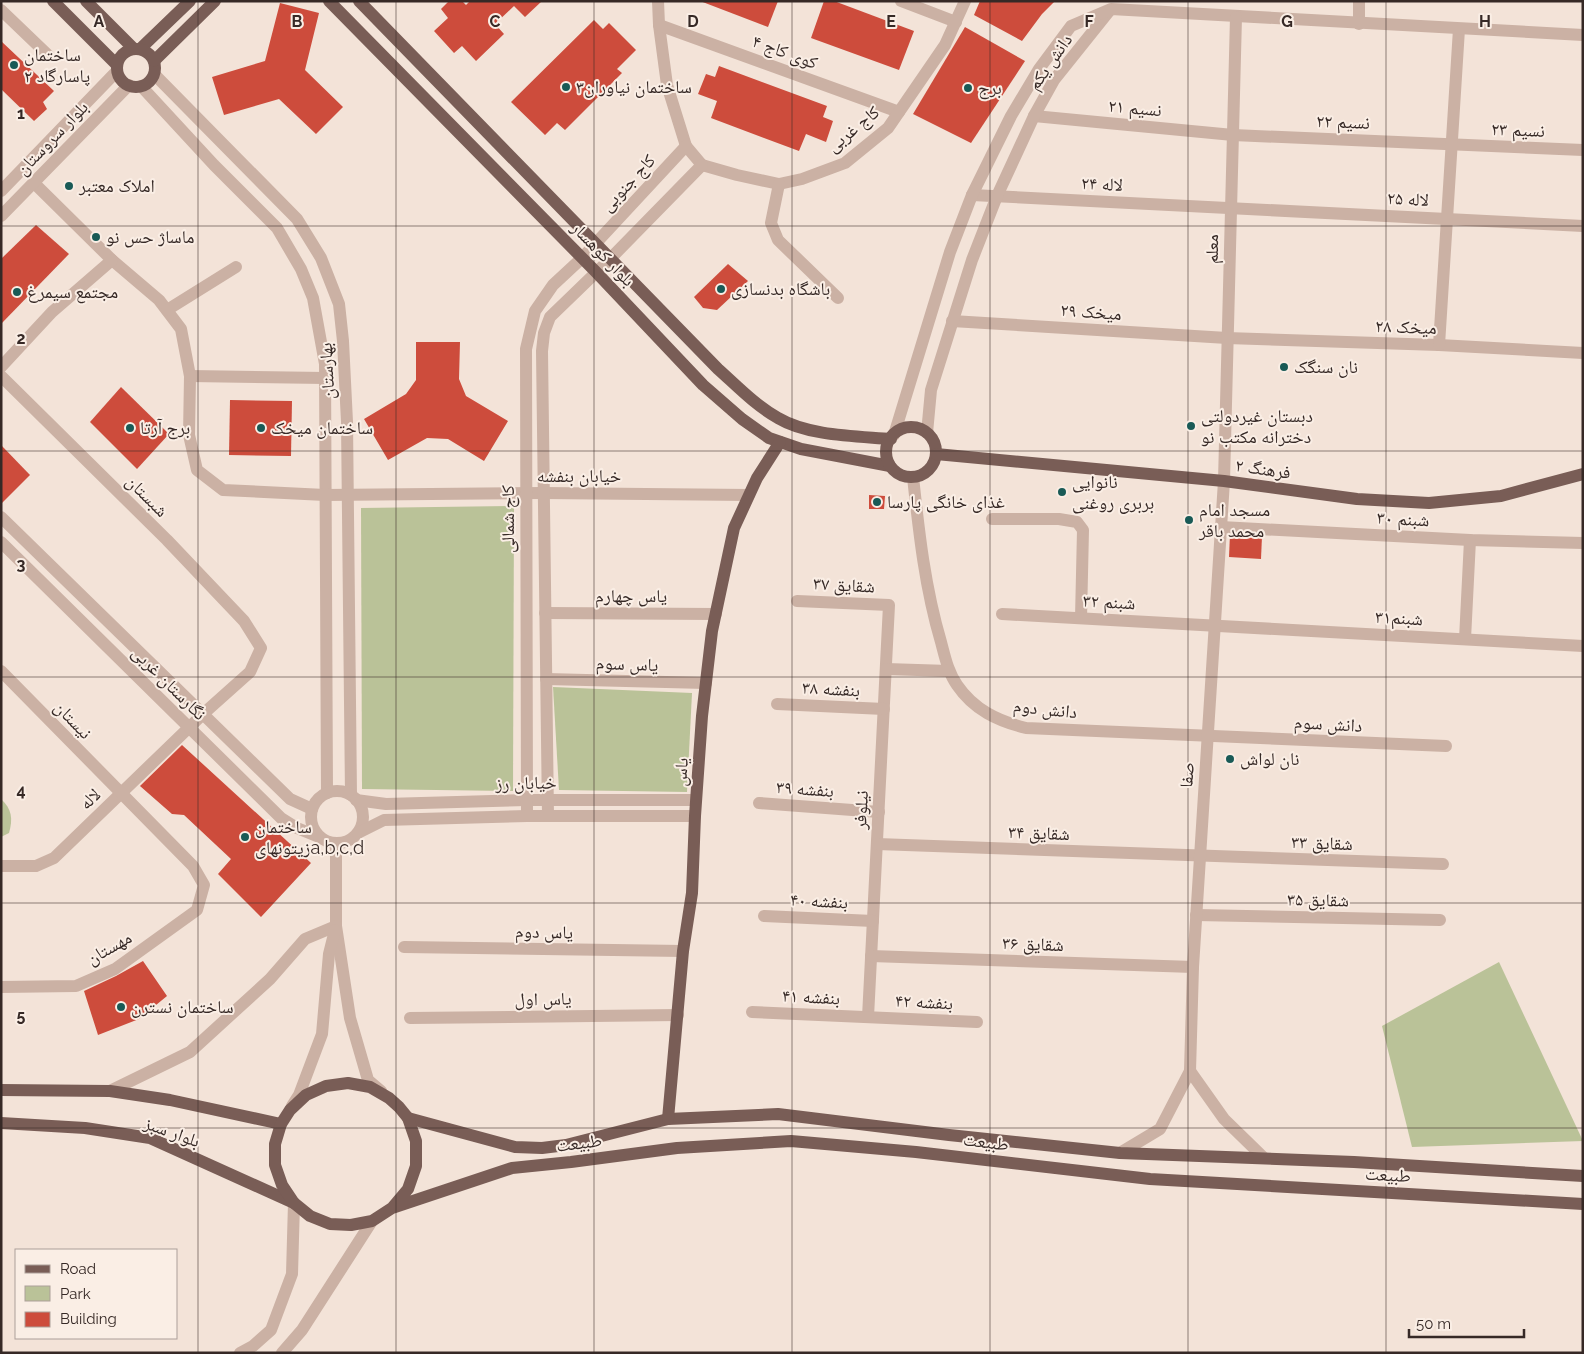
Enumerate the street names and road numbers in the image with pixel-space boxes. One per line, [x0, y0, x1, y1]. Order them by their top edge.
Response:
street label: کوی کاج ۴ [749, 30, 821, 75]
street label: دانش یکم [1023, 30, 1078, 95]
street label: نسیم ۲۱ [1107, 95, 1163, 122]
street label: بلوار سروستان [11, 96, 93, 180]
street label: کاج غربی [822, 101, 885, 158]
street label: نسیم ۲۲ [1316, 110, 1370, 135]
street label: نسیم ۲۳ [1491, 118, 1545, 143]
street label: کاج جنوبی [596, 149, 661, 217]
street label: لاله ۲۴ [1080, 172, 1124, 195]
street label: لاله ۲۵ [1386, 187, 1430, 210]
street label: بلوار کوهسار [566, 216, 639, 291]
street label: معلم [1201, 234, 1224, 264]
street label: میخک ۲۹ [1060, 299, 1122, 324]
street label: میخک ۲۸ [1375, 315, 1437, 338]
street label: بهارستان [315, 342, 339, 400]
street label: فرهنگ ۲ [1234, 454, 1292, 483]
street label: خیابان بنفشه [537, 465, 621, 487]
street label: شبستان [121, 470, 173, 522]
street label: کاج شمالی [497, 484, 520, 553]
street label: شبنم ۳۰ [1376, 507, 1430, 532]
street label: شقایق ۳۷ [813, 572, 875, 598]
street label: یاس چهارم [595, 585, 667, 608]
street label: شبنم ۳۲ [1082, 590, 1136, 615]
street label: شبنم۳۱ [1374, 606, 1424, 631]
street label: نگارستان غربی [127, 641, 211, 725]
street label: یاس سوم [595, 652, 659, 677]
street label: بنفشه ۳۸ [801, 676, 861, 701]
street label: دانش دوم [1012, 695, 1078, 724]
street label: نیستان [49, 696, 97, 744]
street label: دانش سوم [1293, 711, 1363, 738]
street label: یاس [669, 757, 693, 787]
street label: صفا [1175, 761, 1198, 789]
street label: خیابان رز [494, 771, 557, 795]
street label: بنفشه ۳۹ [775, 776, 835, 802]
street label: لاله [75, 784, 105, 814]
street label: نیلوفر [849, 790, 872, 831]
street label: شقایق ۳۴ [1008, 821, 1070, 845]
street label: شقایق ۳۳ [1291, 831, 1353, 855]
street label: بنفشه ۴۰ [789, 888, 849, 913]
street label: شقایق ۳۵ [1287, 888, 1349, 912]
street label: یاس دوم [515, 920, 573, 945]
street label: مهستان [82, 926, 136, 970]
street label: شقایق ۳۶ [1002, 932, 1064, 956]
street label: بنفشه ۴۱ [781, 984, 841, 1009]
street label: یاس اول [514, 988, 572, 1010]
street label: بنفشه ۴۲ [894, 989, 954, 1014]
street label: بلوار سبز [140, 1111, 203, 1152]
street label: طبیعت [962, 1128, 1010, 1155]
street label: طبیعت [555, 1129, 603, 1156]
street label: طبیعت [1365, 1163, 1411, 1187]

